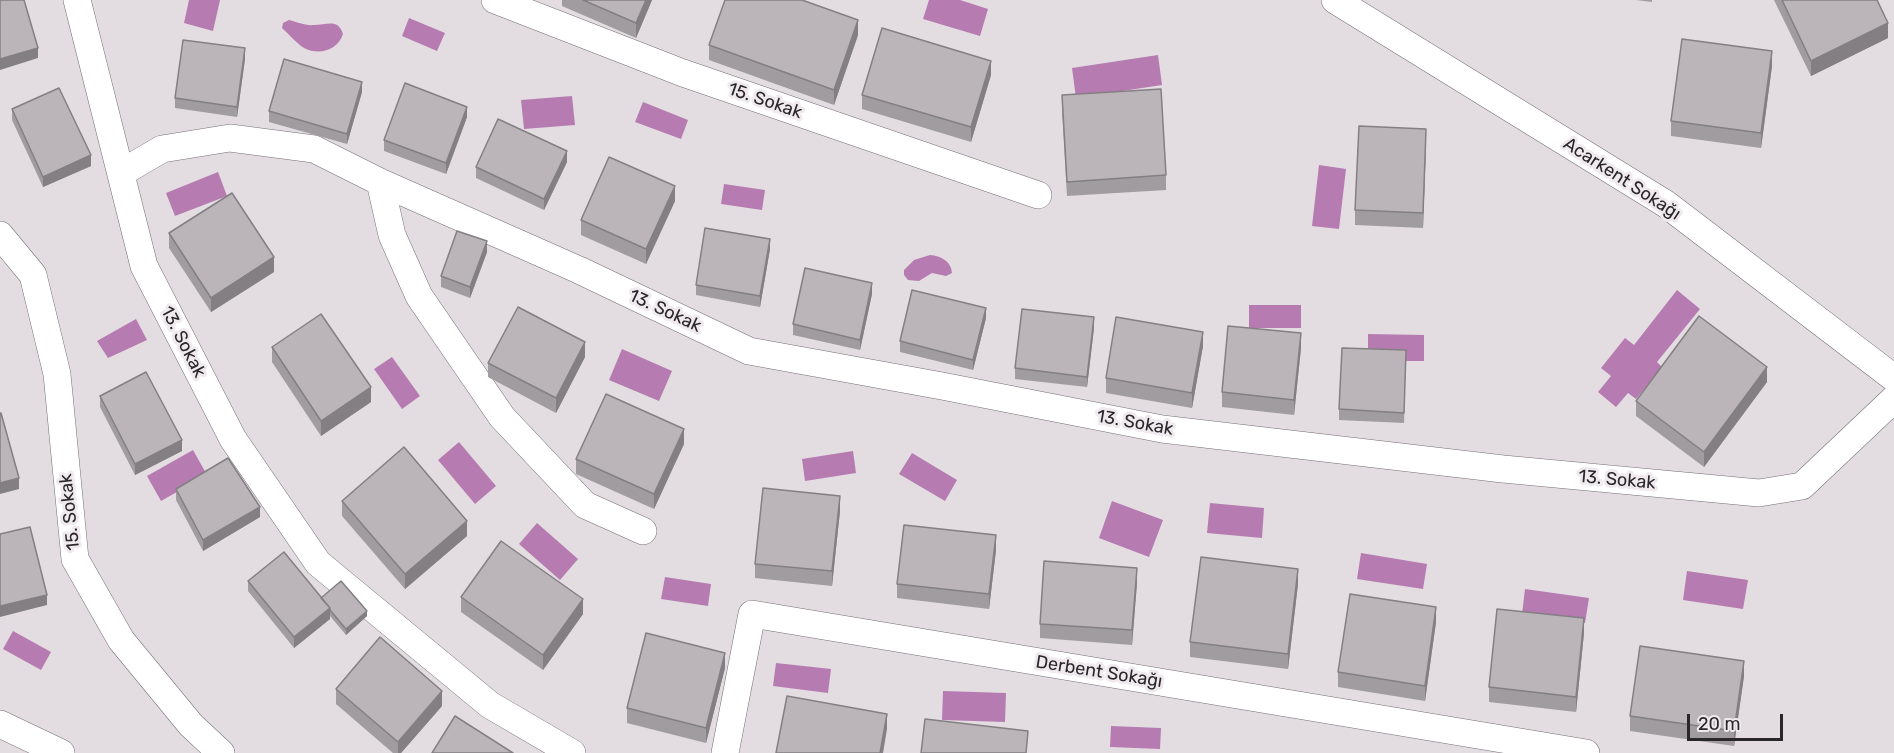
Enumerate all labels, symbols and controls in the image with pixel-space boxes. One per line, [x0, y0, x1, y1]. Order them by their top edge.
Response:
street label: 15. Sokak [725, 78, 805, 124]
street label: Acarkent Sokağı [1559, 133, 1685, 225]
street label: 13. Sokak [625, 285, 705, 337]
street label: 13. Sokak [156, 303, 210, 381]
street label: 13. Sokak [1095, 406, 1175, 440]
street label: 13. Sokak [1578, 466, 1656, 494]
street label: 15. Sokak [55, 473, 85, 551]
street label: Derbent Sokağı [1034, 651, 1164, 693]
scale bar [1690, 702, 1786, 740]
text: 20 m [1698, 713, 1740, 735]

